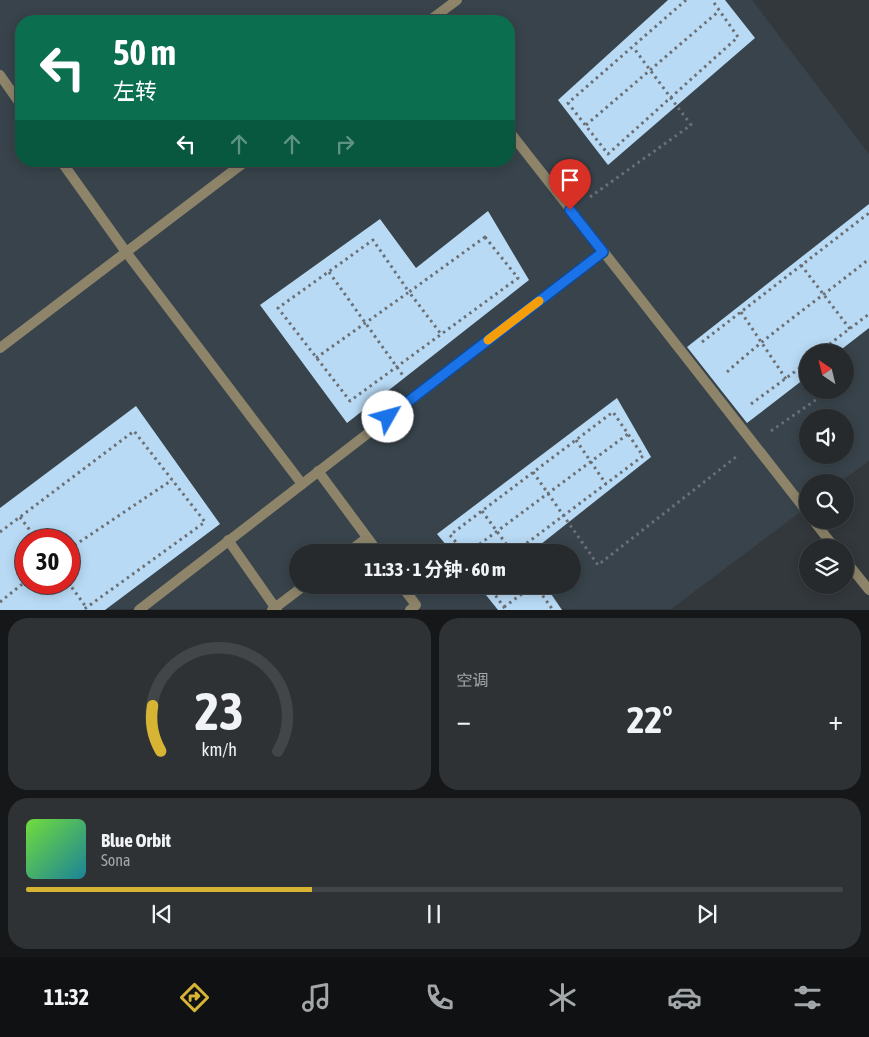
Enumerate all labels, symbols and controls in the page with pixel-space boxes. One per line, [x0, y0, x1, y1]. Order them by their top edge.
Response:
text: 50 m [113, 32, 176, 72]
icon: left [30, 35, 95, 100]
text: 左转 [113, 78, 157, 104]
icon: left [172, 130, 200, 158]
icon: ahead [225, 130, 253, 158]
icon: ahead [278, 130, 306, 158]
icon: right [331, 130, 359, 158]
pin [549, 159, 591, 210]
icon: arrive [556, 166, 584, 194]
north arrow [799, 344, 854, 399]
map controls [799, 344, 854, 594]
position arrow [361, 390, 413, 442]
button: sound [799, 409, 854, 464]
button: search [799, 474, 854, 529]
speed limit sign: 30 [15, 529, 80, 594]
button: layers [799, 539, 854, 594]
text: 11:33 · 1 分钟 · 60 m [364, 558, 506, 580]
text: 空调 [457, 671, 489, 689]
text: 23 [195, 681, 244, 741]
text: 22° [627, 698, 673, 741]
text: − [457, 704, 471, 736]
text: + [828, 704, 843, 736]
text: km/h [202, 739, 237, 760]
text: Blue Orbit [101, 829, 171, 851]
text: Sona [101, 851, 130, 869]
icon: previous [148, 900, 176, 928]
icon: pause [420, 900, 448, 928]
icon: next [693, 900, 721, 928]
icon: directions [177, 980, 212, 1015]
icon: music [299, 980, 334, 1015]
icon: phone [422, 980, 457, 1015]
icon: climate [545, 980, 580, 1015]
icon: car [667, 980, 702, 1015]
icon: filters [790, 980, 825, 1015]
text: 11:32 [44, 984, 89, 1010]

